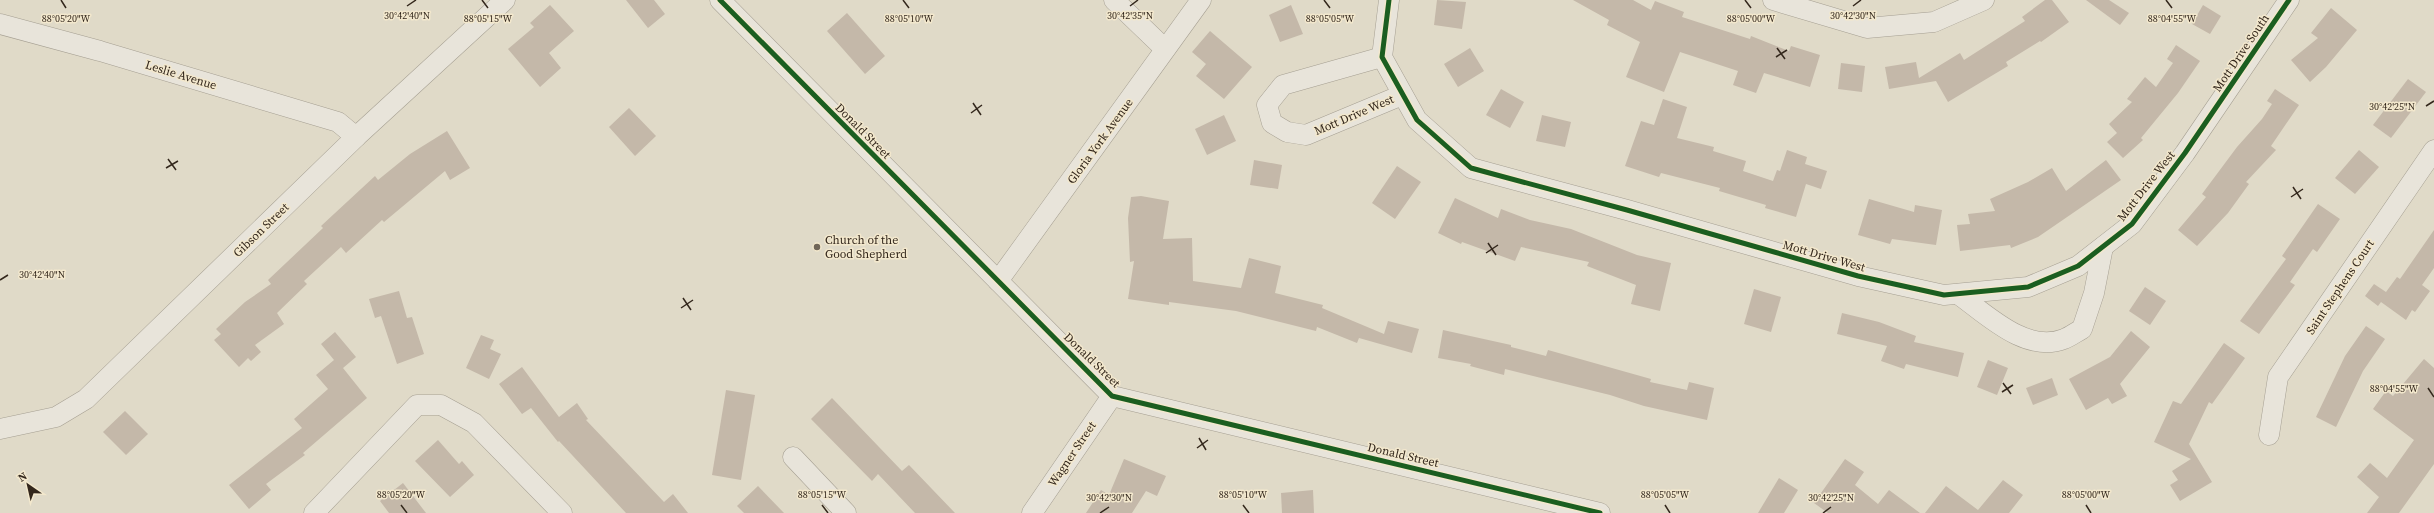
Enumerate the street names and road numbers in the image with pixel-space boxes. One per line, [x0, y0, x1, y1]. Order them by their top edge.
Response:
street label: Mott Drive South [2209, 11, 2273, 95]
street label: Leslie Avenue [143, 57, 219, 93]
street label: Mott Drive West [1312, 91, 1396, 139]
street label: Gloria York Avenue [1063, 95, 1137, 187]
street label: Donald Street [832, 100, 894, 162]
street label: Mott Drive West [2114, 147, 2179, 224]
street label: Gibson Street [230, 199, 292, 261]
street label: Saint Stephens Court [2302, 236, 2378, 338]
street label: Mott Drive West [1781, 237, 1867, 275]
street label: Donald Street [1060, 329, 1124, 391]
street label: Wagner Street [1044, 418, 1100, 490]
street label: Donald Street [1366, 439, 1440, 471]

